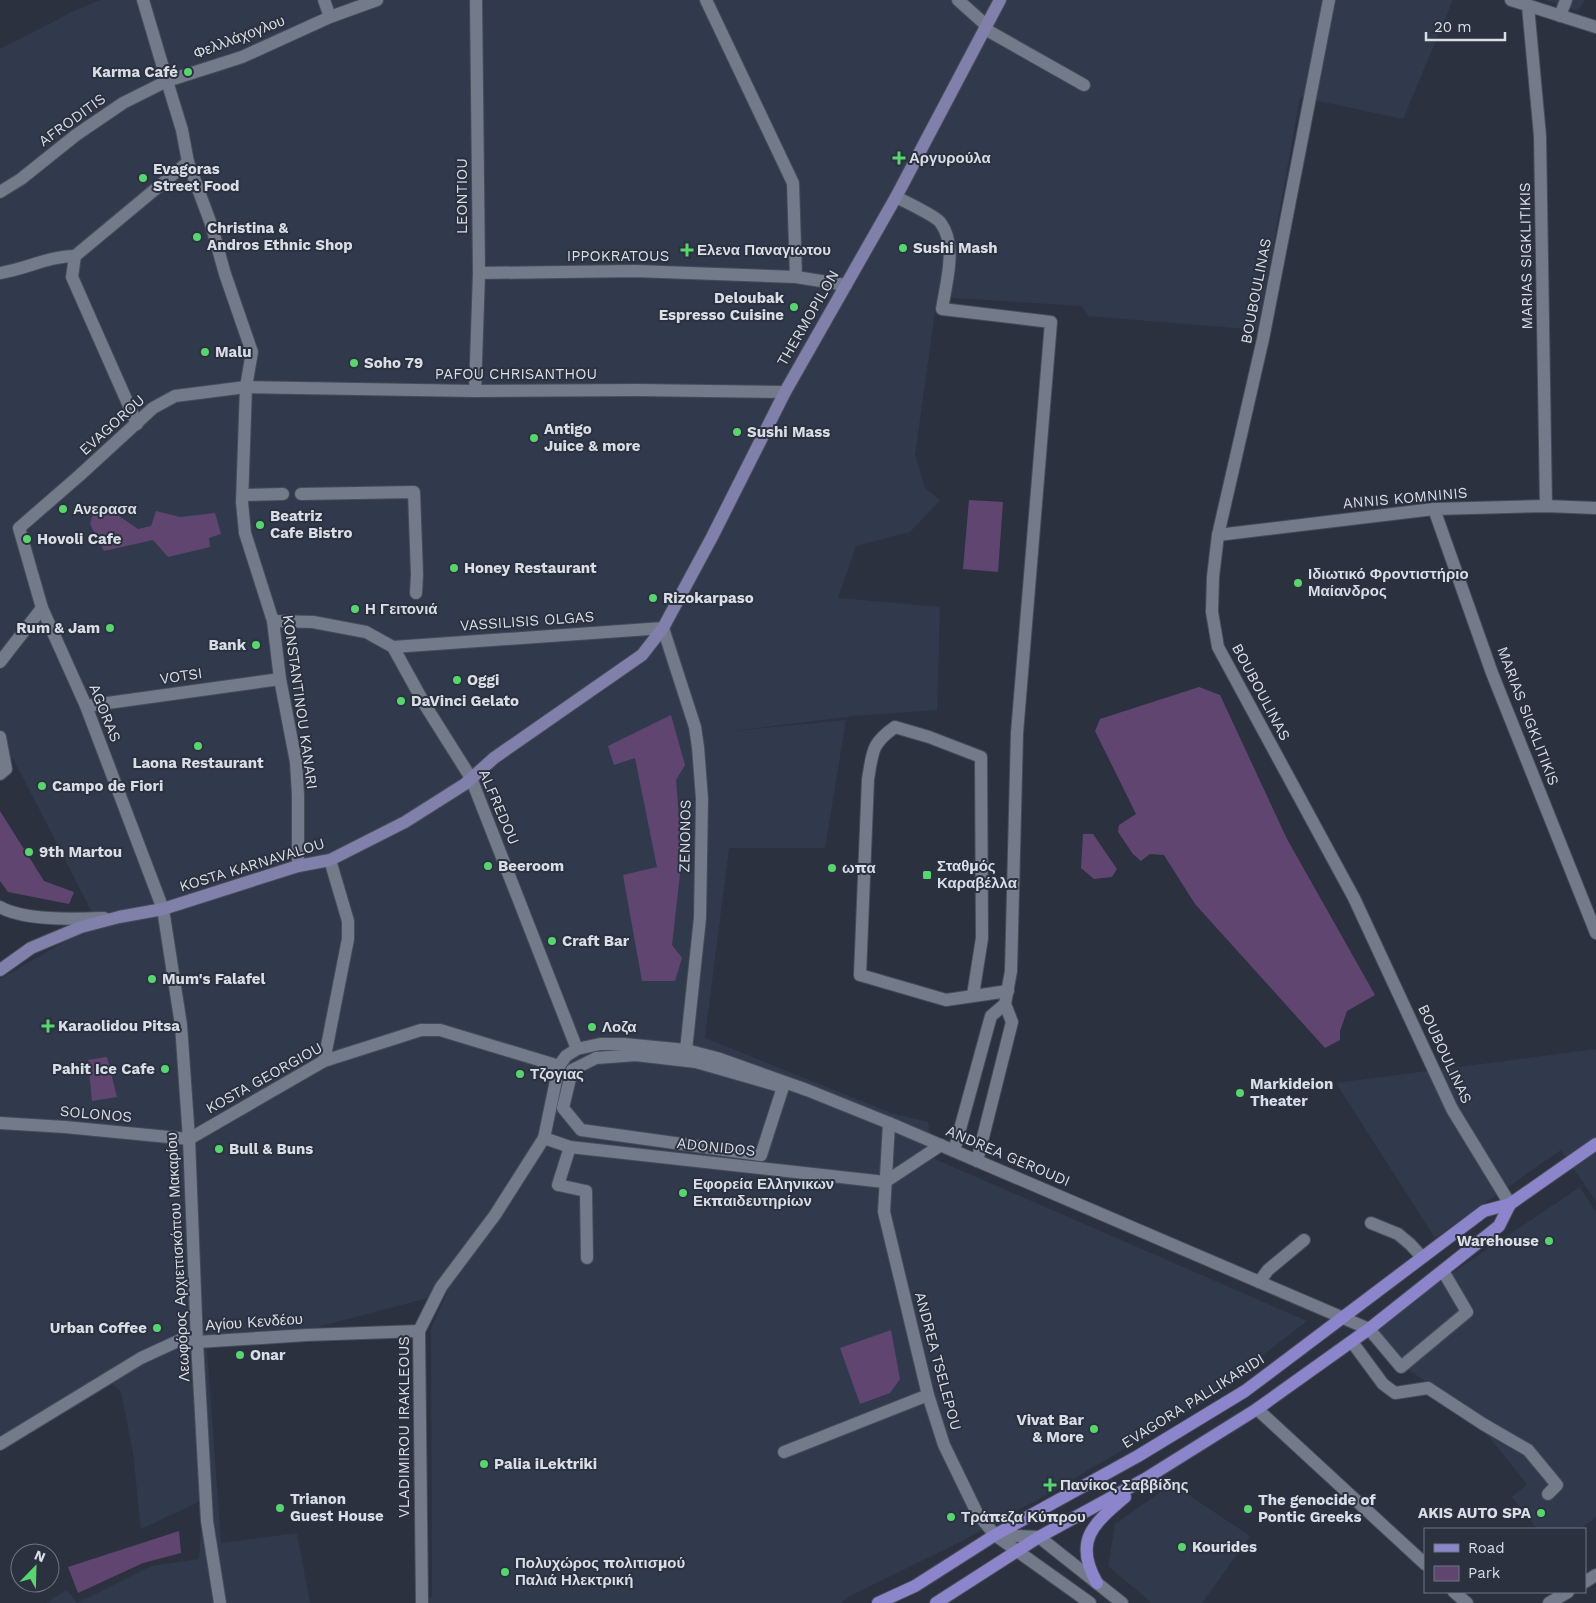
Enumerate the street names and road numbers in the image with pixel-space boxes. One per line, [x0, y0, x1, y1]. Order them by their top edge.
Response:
street label: Φελλλάχογλου [191, 11, 287, 63]
street label: AFRODITIS [35, 90, 109, 150]
street label: LEONTIOU [453, 158, 471, 234]
street label: MARIAS SIGKLITIKIS [1516, 182, 1536, 330]
street label: BOUBOULINAS [1237, 237, 1275, 345]
street label: IPPOKRATOUS [567, 247, 669, 265]
street label: THERMOPILON [773, 267, 843, 369]
street label: PAFOU CHRISANTHOU [435, 365, 597, 383]
street label: EVAGOROU [76, 391, 148, 459]
street label: ANNIS KOMNINIS [1342, 484, 1468, 512]
street label: VASSILISIS OLGAS [459, 607, 595, 635]
street label: KONSTANTINOU KANARI [279, 614, 321, 790]
street label: BOUBOULINAS [1228, 640, 1294, 744]
street label: MARIAS SIGKLITIKIS [1493, 644, 1563, 788]
street label: VOTSI [158, 664, 204, 688]
street label: AGORAS [85, 681, 125, 745]
street label: ALFREDOU [475, 767, 523, 847]
street label: ZENONOS [675, 799, 695, 873]
street label: KOSTA KARNAVALOU [177, 834, 327, 896]
street label: BOUBOULINAS [1414, 1002, 1476, 1106]
street label: KOSTA GEORGIOU [203, 1039, 325, 1117]
street label: SOLONOS [59, 1102, 133, 1126]
street label: ANDREA GEROUDI [943, 1122, 1073, 1190]
street label: Λεωφόρος Αρχιεπισκόπου Μακαρίου [162, 1132, 194, 1382]
street label: ADONIDOS [676, 1134, 756, 1160]
street label: ANDREA TSELEPOU [911, 1290, 965, 1432]
street label: Αγίου Κενδέου [204, 1310, 304, 1334]
street label: VLADIMIROU IRAKLEOUS [395, 1336, 413, 1518]
street label: EVAGORA PALLIKARIDI [1118, 1350, 1268, 1452]

